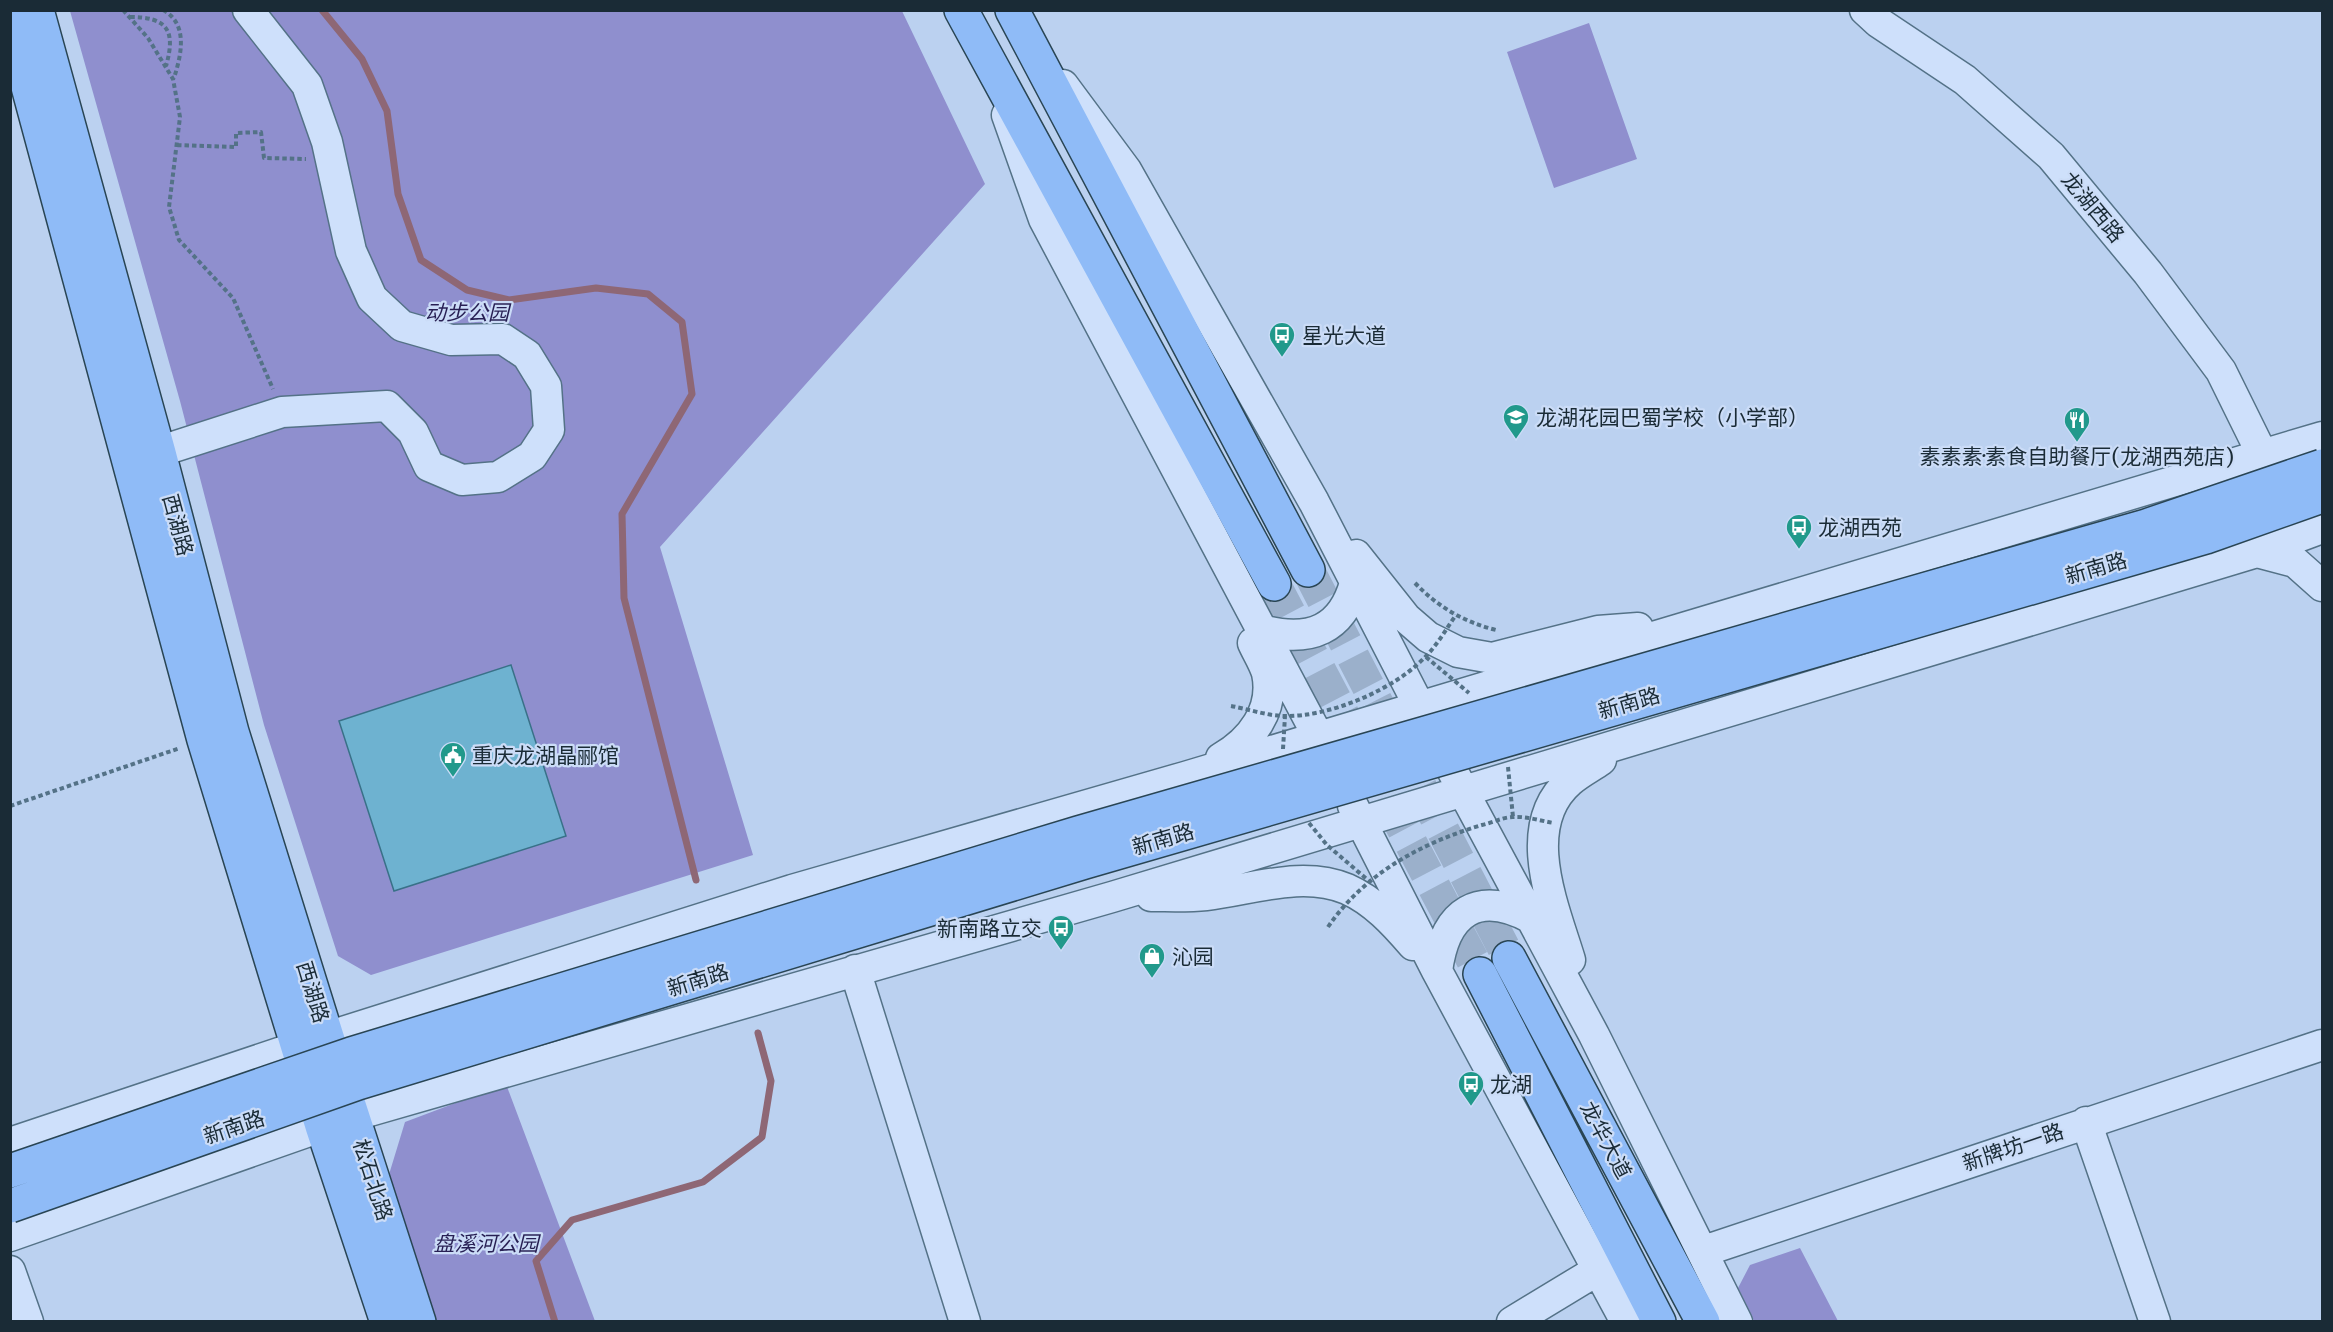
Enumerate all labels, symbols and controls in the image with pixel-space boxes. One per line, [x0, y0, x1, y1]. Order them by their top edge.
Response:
street label: 龙湖西路 [2056, 166, 2130, 248]
park label: 动步公园 [425, 299, 512, 326]
bus stop icon: 星光大道 [1267, 320, 1297, 358]
place label: 星光大道 [1302, 322, 1386, 349]
school or university icon: 龙湖花园巴蜀学校（小学部） [1501, 402, 1531, 440]
place label: 龙湖花园巴蜀学校（小学部） [1536, 404, 1809, 431]
restaurant icon: 素素素·素食自助餐厅(龙湖西苑店) [2062, 405, 2092, 443]
place label: 素素素·素食自助餐厅(龙湖西苑店) [1920, 443, 2234, 470]
street label: 西湖路 [157, 491, 199, 559]
bus stop icon: 龙湖西苑 [1784, 512, 1814, 550]
place label: 龙湖西苑 [1818, 514, 1902, 541]
street label: 新南路 [2062, 546, 2130, 590]
street label: 新南路 [1595, 681, 1663, 725]
public building icon: 重庆龙湖晶郦馆 [438, 740, 468, 778]
place label: 重庆龙湖晶郦馆 [472, 742, 619, 769]
street label: 新南路 [1129, 817, 1197, 861]
bus stop icon: 新南路立交 [1046, 913, 1076, 951]
place label: 新南路立交 [937, 915, 1042, 942]
shop icon: 沁园 [1137, 941, 1167, 979]
place label: 沁园 [1172, 943, 1214, 970]
street label: 西湖路 [291, 958, 335, 1026]
street label: 新南路 [664, 958, 732, 1002]
bus stop icon: 龙湖 [1456, 1069, 1486, 1107]
place label: 龙湖 [1490, 1071, 1532, 1098]
street label: 龙华大道 [1574, 1097, 1638, 1183]
street label: 新南路 [200, 1104, 268, 1150]
street label: 新牌坊一路 [1959, 1117, 2067, 1177]
street label: 松石北路 [347, 1136, 399, 1224]
park label: 盘溪河公园 [434, 1230, 541, 1257]

